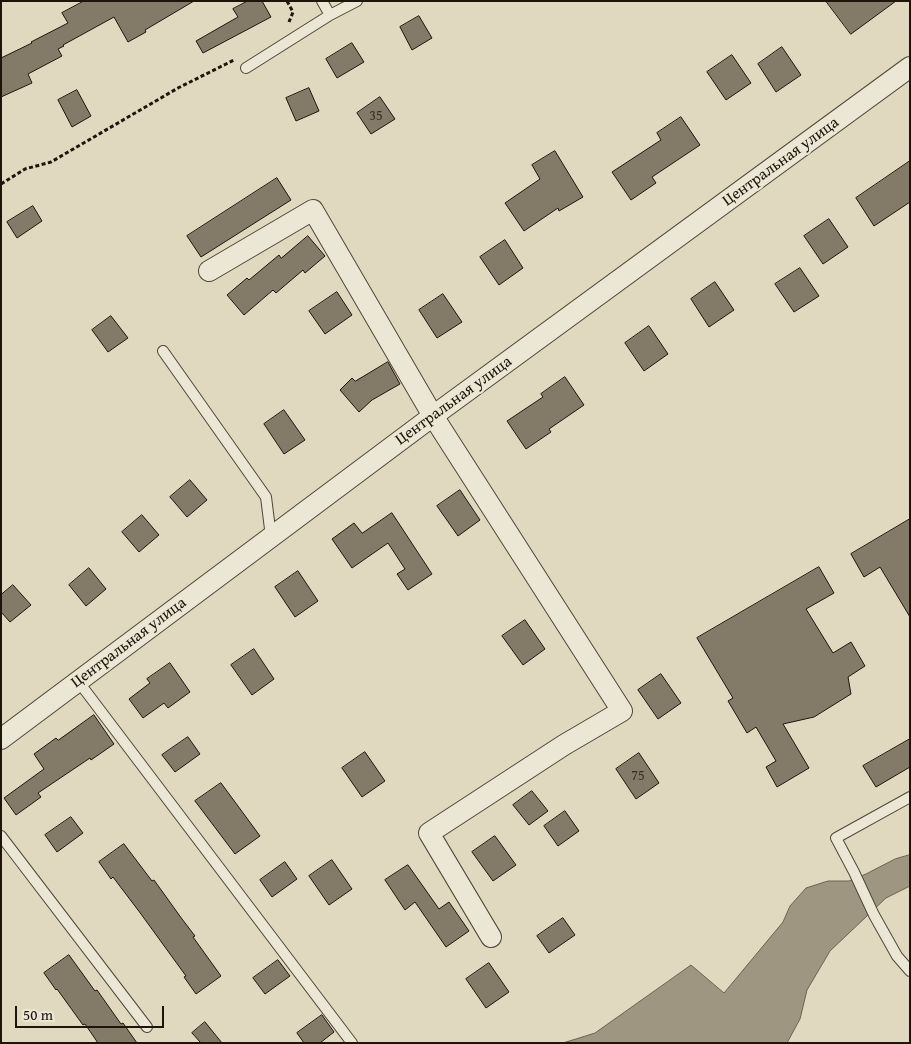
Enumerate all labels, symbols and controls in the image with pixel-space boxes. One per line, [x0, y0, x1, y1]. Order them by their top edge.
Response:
house number: 35 [369, 108, 383, 124]
street label: Центральная улица [719, 113, 843, 211]
street label: Центральная улица [392, 352, 516, 450]
street label: Центральная улица [68, 593, 190, 693]
house number: 75 [631, 768, 645, 784]
scale bar [18, 996, 166, 1028]
text: 50 m [23, 1004, 53, 1025]

